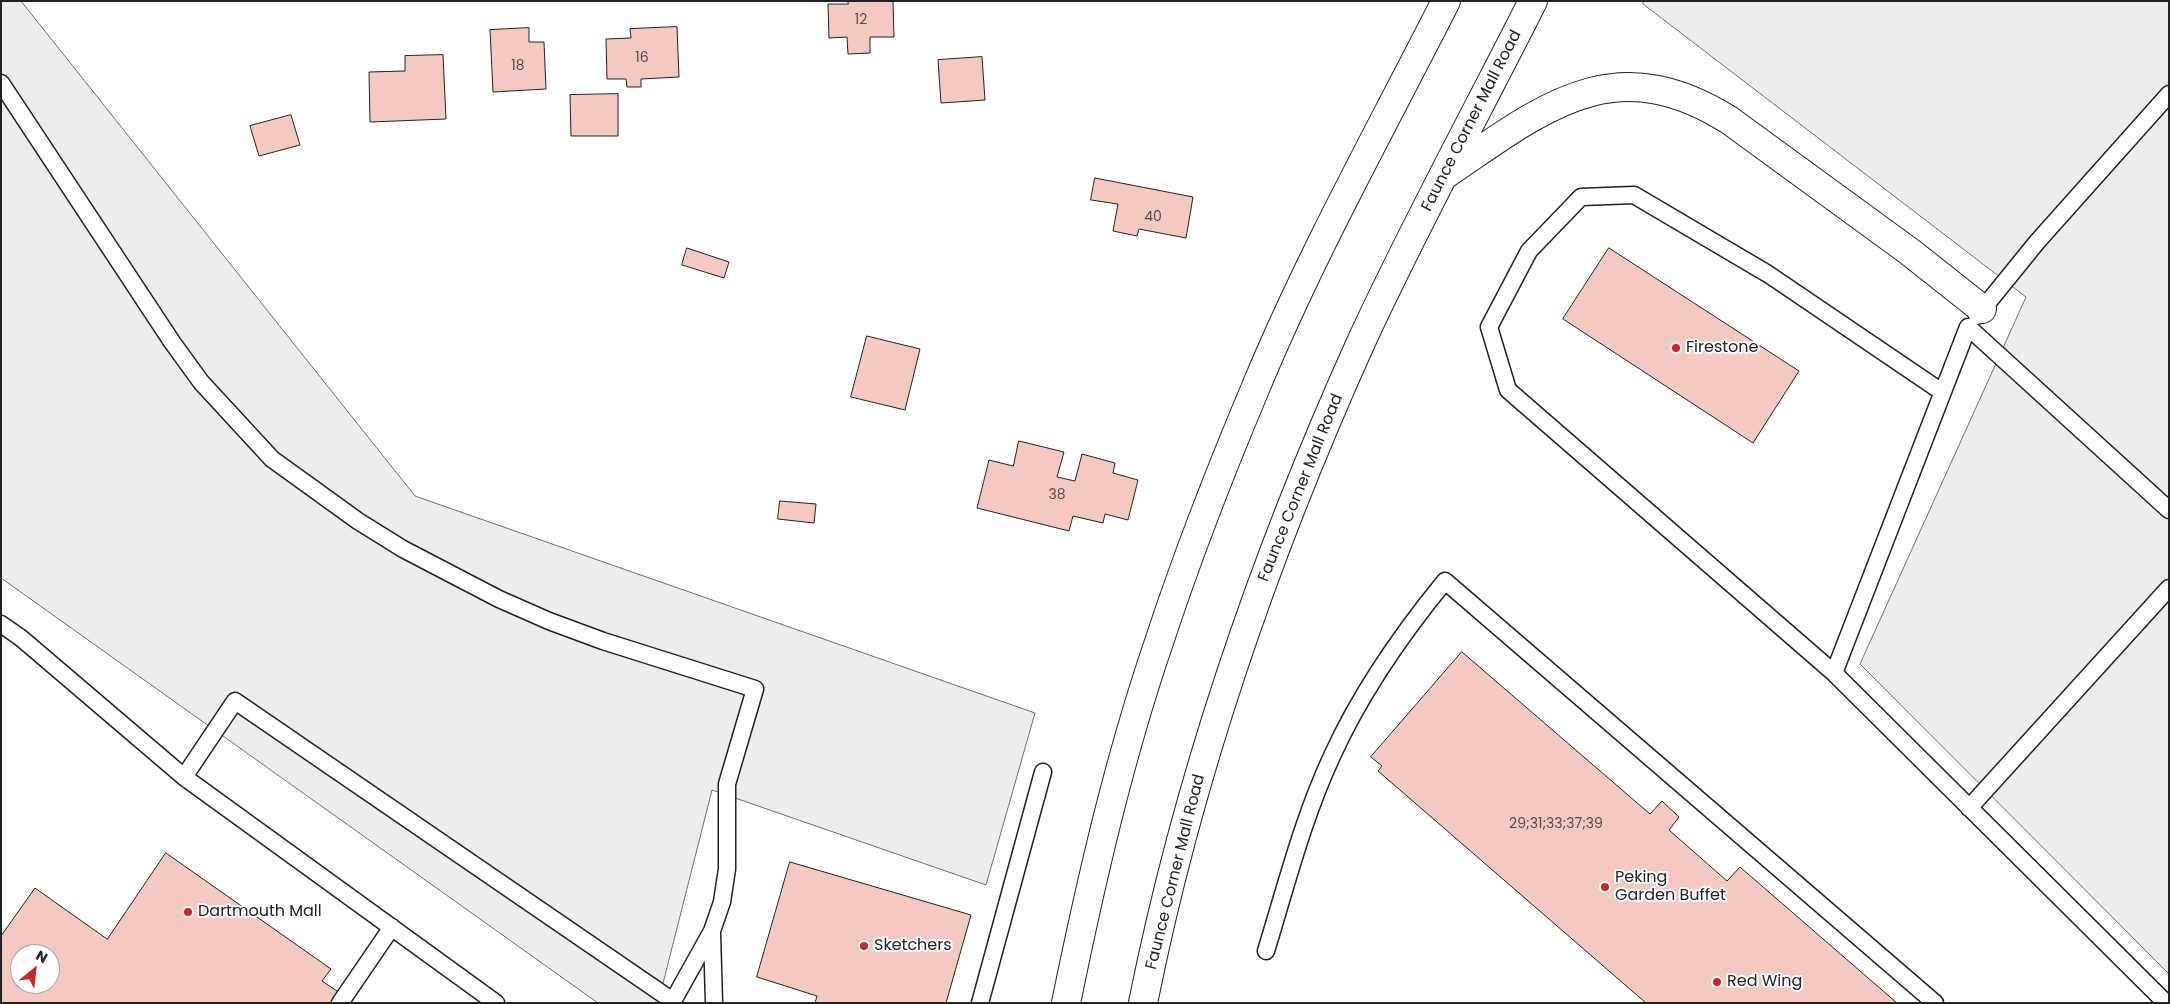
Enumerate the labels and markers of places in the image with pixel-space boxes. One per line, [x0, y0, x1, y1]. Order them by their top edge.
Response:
place label: Firestone [1686, 338, 1758, 358]
marker: Firestone [1670, 342, 1682, 354]
place label: Peking Garden Buffet [1615, 868, 1726, 906]
marker: Peking Garden Buffet [1599, 881, 1611, 893]
place label: Dartmouth Mall [198, 902, 322, 922]
marker: Dartmouth Mall [182, 906, 194, 918]
place label: Sketchers [874, 936, 952, 956]
marker: Sketchers [858, 940, 870, 952]
place label: Red Wing [1727, 972, 1802, 992]
marker: Red Wing [1711, 976, 1723, 988]

